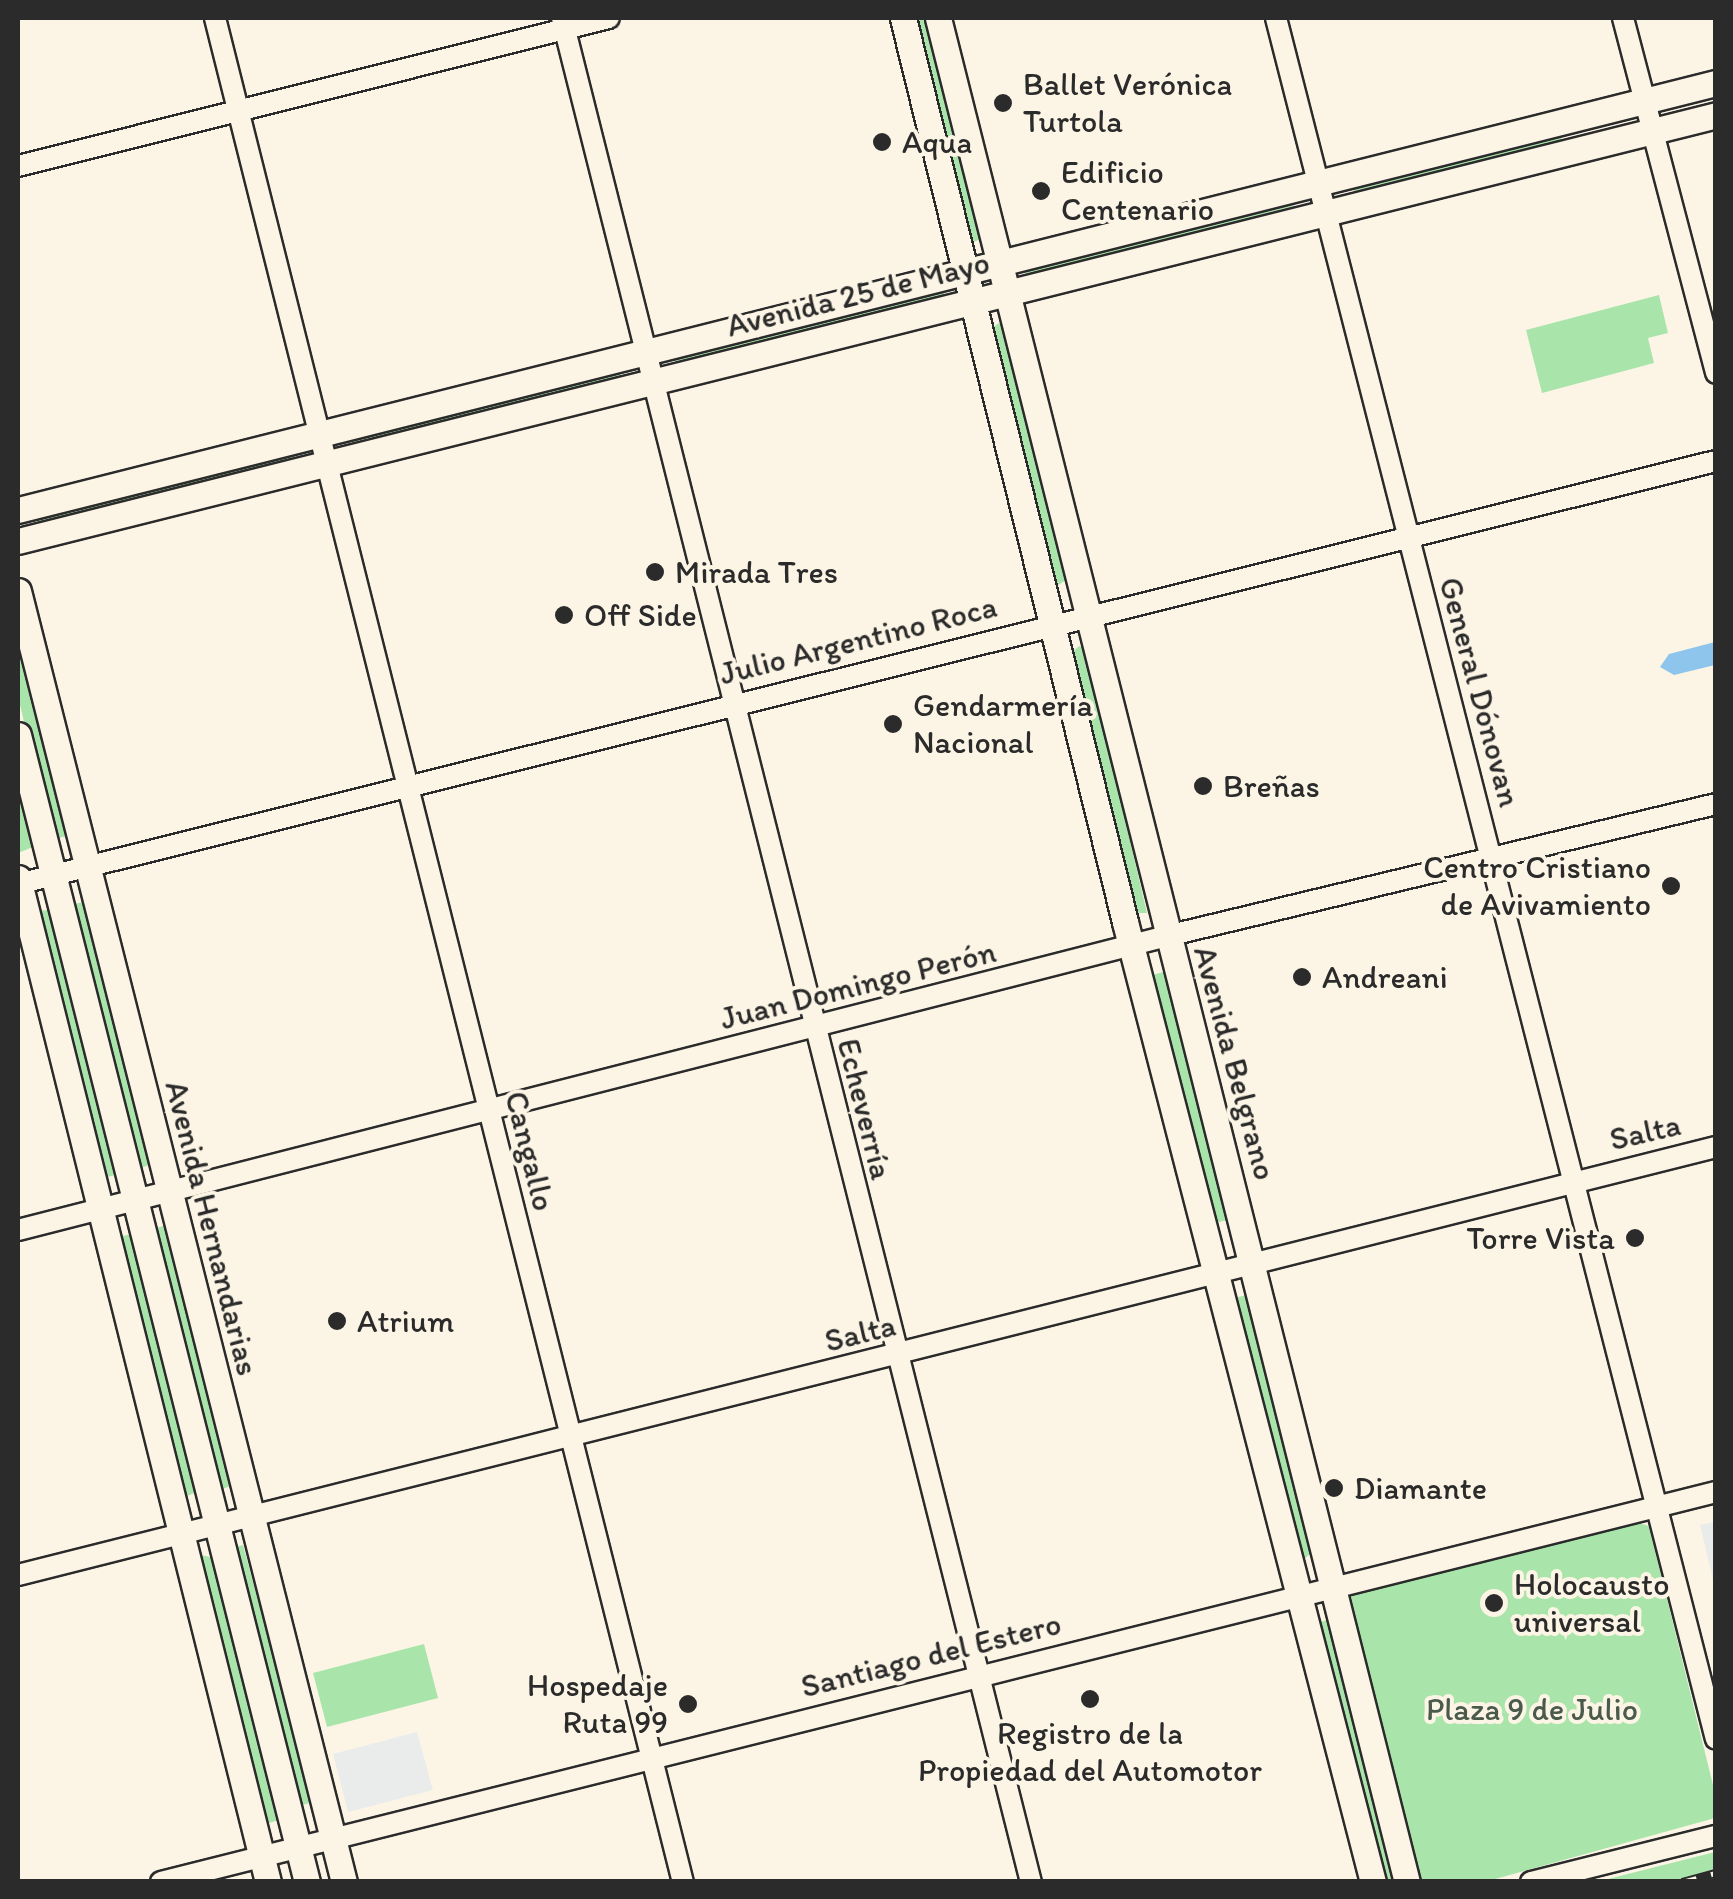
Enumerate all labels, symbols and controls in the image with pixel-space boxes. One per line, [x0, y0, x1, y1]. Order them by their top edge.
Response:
place label: Ballet Verónica Turtola [1023, 66, 1232, 141]
marker: Ballet Verónica Turtola [992, 92, 1014, 114]
place label: Aqua [902, 123, 972, 161]
marker: Aqua [871, 131, 893, 153]
place label: Edificio Centenario [1061, 154, 1214, 229]
marker: Edificio Centenario [1030, 180, 1052, 202]
street label: Avenida 25 de Mayo [722, 243, 994, 345]
place label: Mirada Tres [675, 553, 836, 591]
marker: Mirada Tres [644, 561, 666, 583]
street label: General Dónovan [1431, 573, 1529, 811]
street label: Julio Argentino Roca [716, 587, 1000, 693]
place label: Off Side [584, 596, 697, 634]
marker: Off Side [553, 604, 575, 626]
place label: Gendarmería Nacional [913, 687, 1093, 762]
marker: Gendarmería Nacional [882, 713, 904, 735]
place label: Breñas [1223, 767, 1320, 805]
marker: Breñas [1192, 775, 1214, 797]
place label: Centro Cristiano de Avivamiento [1422, 849, 1651, 924]
marker: Centro Cristiano de Avivamiento [1660, 875, 1682, 897]
street label: Juan Domingo Perón [716, 932, 1000, 1038]
street label: Avenida Belgrano [1185, 942, 1285, 1184]
place label: Andreani [1322, 958, 1448, 996]
marker: Andreani [1291, 966, 1313, 988]
street label: Echeverría [829, 1035, 901, 1183]
street label: Avenida Hernandarias [157, 1077, 267, 1379]
street label: Cangallo [497, 1087, 563, 1215]
street label: Salta [1606, 1105, 1684, 1159]
place label: Torre Vista [1468, 1219, 1615, 1257]
marker: Torre Vista [1624, 1227, 1646, 1249]
place label: Atrium [357, 1302, 454, 1340]
street label: Salta [821, 1306, 899, 1360]
marker: Atrium [326, 1310, 348, 1332]
place label: Diamante [1354, 1469, 1487, 1507]
marker: Diamante [1323, 1477, 1345, 1499]
place label: Holocausto universal [1514, 1566, 1669, 1641]
marker: Holocausto universal [1483, 1592, 1505, 1614]
street label: Santiago del Estero [797, 1604, 1065, 1706]
place label: Hospedaje Ruta 99 [527, 1667, 668, 1742]
marker: Registro de la Propiedad del Automotor [1079, 1688, 1101, 1710]
park label: Plaza 9 de Julio [1426, 1690, 1638, 1728]
marker: Hospedaje Ruta 99 [677, 1693, 699, 1715]
place label: Registro de la Propiedad del Automotor [918, 1715, 1262, 1790]

